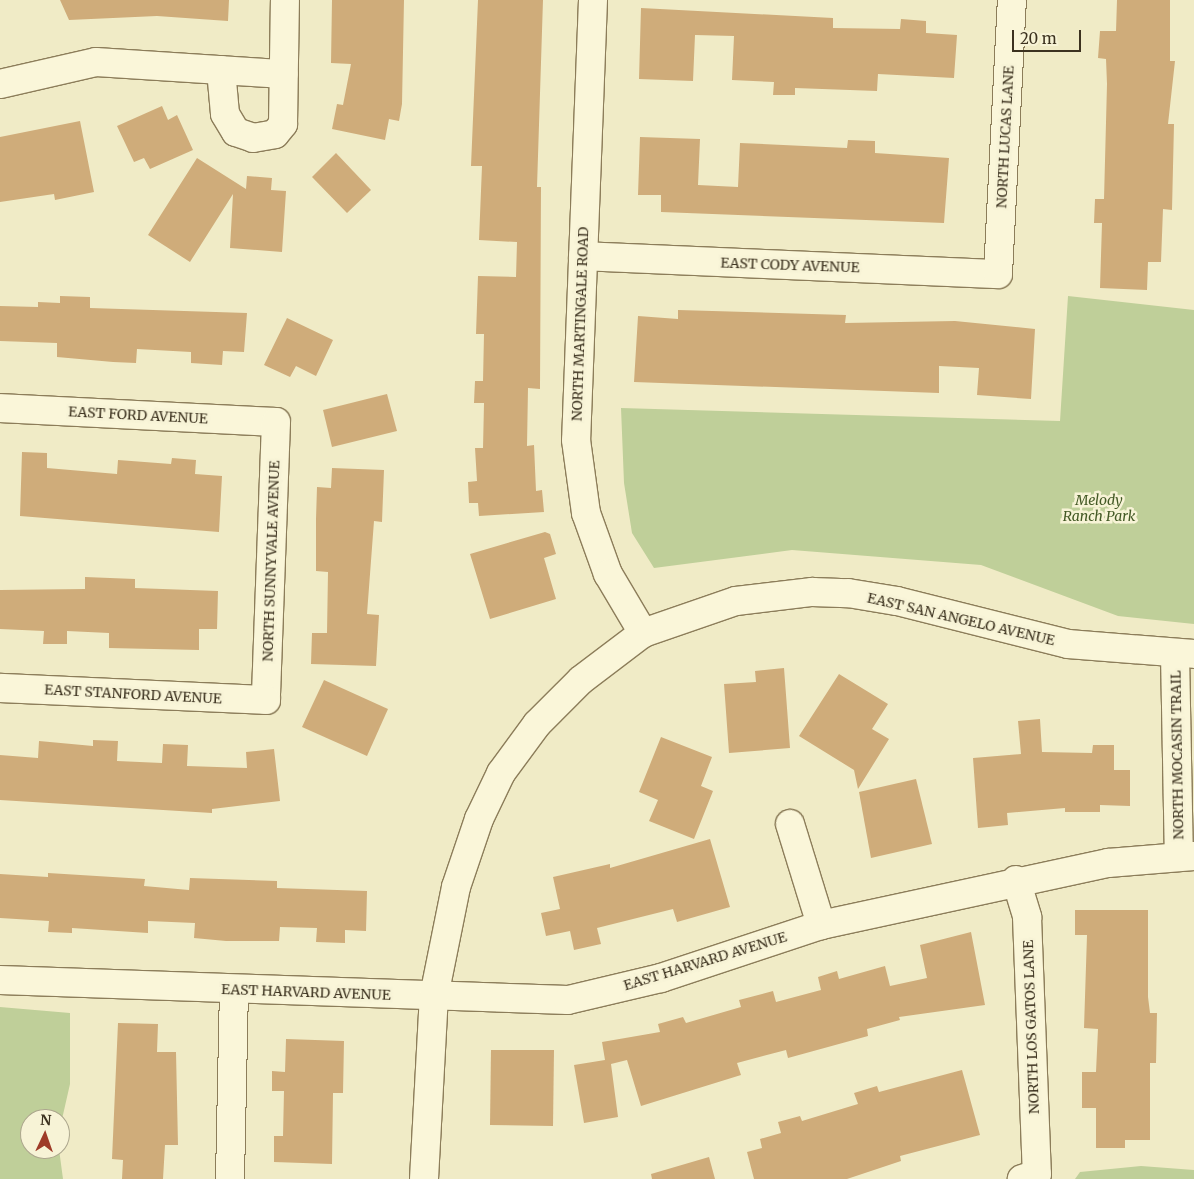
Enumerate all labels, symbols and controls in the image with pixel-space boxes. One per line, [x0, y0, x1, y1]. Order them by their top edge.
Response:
scale bar [1014, 20, 1083, 52]
text: 20 m [1020, 29, 1057, 48]
street label: NORTH LUCAS LANE [993, 65, 1017, 209]
street label: NORTH MARTINGALE ROAD [568, 227, 592, 421]
street label: EAST CODY AVENUE [720, 254, 860, 276]
street label: EAST FORD AVENUE [68, 403, 208, 427]
street label: NORTH SUNNYVALE AVENUE [259, 460, 283, 662]
park label: Melody Ranch Park [1063, 492, 1135, 524]
street label: EAST SAN ANGELO AVENUE [866, 589, 1056, 649]
street label: NORTH MOCASIN TRAIL [1167, 670, 1187, 840]
street label: EAST STANFORD AVENUE [44, 681, 222, 707]
street label: EAST HARVARD AVENUE [621, 928, 789, 994]
street label: NORTH LOS GATOS LANE [1020, 940, 1042, 1114]
street label: EAST HARVARD AVENUE [221, 981, 391, 1003]
north arrow [20, 1109, 70, 1159]
text: N [40, 1111, 52, 1129]

